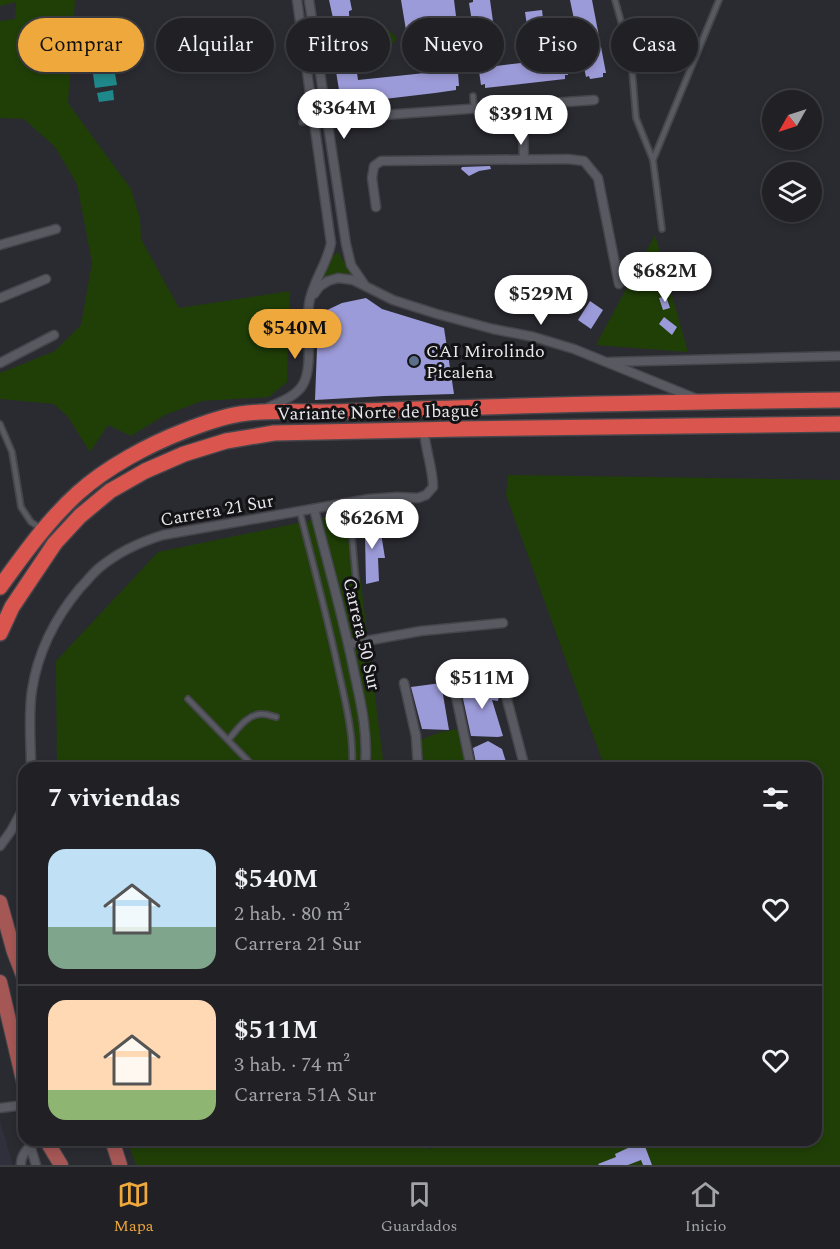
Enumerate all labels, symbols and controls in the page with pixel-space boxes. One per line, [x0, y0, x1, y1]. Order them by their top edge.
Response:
chip: Comprar [18, 18, 144, 72]
chip: Alquilar [156, 18, 274, 72]
chip: Filtros [286, 18, 390, 72]
chip: Nuevo [402, 18, 504, 72]
chip: Piso [516, 18, 599, 72]
chip: Casa [611, 18, 698, 72]
pin: $364M [302, 89, 386, 140]
north arrow [762, 90, 822, 150]
map controls [762, 90, 822, 222]
text: $364M [312, 93, 376, 123]
pin: $391M [479, 95, 563, 146]
text: $391M [489, 99, 553, 129]
button: layers [762, 162, 822, 222]
pin: $682M [623, 252, 707, 303]
text: $682M [633, 256, 697, 286]
pin: $529M [499, 275, 583, 326]
text: $529M [509, 279, 573, 309]
pin: $540M [253, 309, 337, 360]
text: $540M [263, 313, 327, 343]
place label: CAI Mirolindo Picaleña [426, 338, 545, 386]
marker: CAI Mirolindo Picaleña [407, 354, 421, 368]
street label: Variante Norte de Ibagué [277, 397, 479, 428]
street label: Carrera 21 Sur [158, 487, 276, 534]
pin: $626M [330, 499, 414, 550]
text: $626M [340, 503, 404, 533]
street label: Carrera 50 Sur [335, 575, 388, 693]
pin: $511M [440, 659, 524, 710]
text: $511M [450, 663, 514, 693]
text: 7 viviendas [48, 778, 181, 818]
icon: filters [759, 782, 792, 815]
text: $540M [234, 859, 318, 899]
icon: home [96, 873, 168, 945]
icon: heart [759, 893, 792, 926]
text: 2 hab. · 80 m² [234, 899, 350, 929]
text: Carrera 21 Sur [234, 929, 362, 959]
text: $511M [234, 1010, 318, 1050]
icon: home [96, 1024, 168, 1096]
icon: heart [759, 1044, 792, 1077]
text: 3 hab. · 74 m² [234, 1050, 350, 1080]
text: Carrera 51A Sur [234, 1080, 377, 1110]
tab: Mapa [114, 1178, 154, 1238]
tab: Guardados [381, 1178, 458, 1238]
tab: Inicio [685, 1178, 726, 1238]

